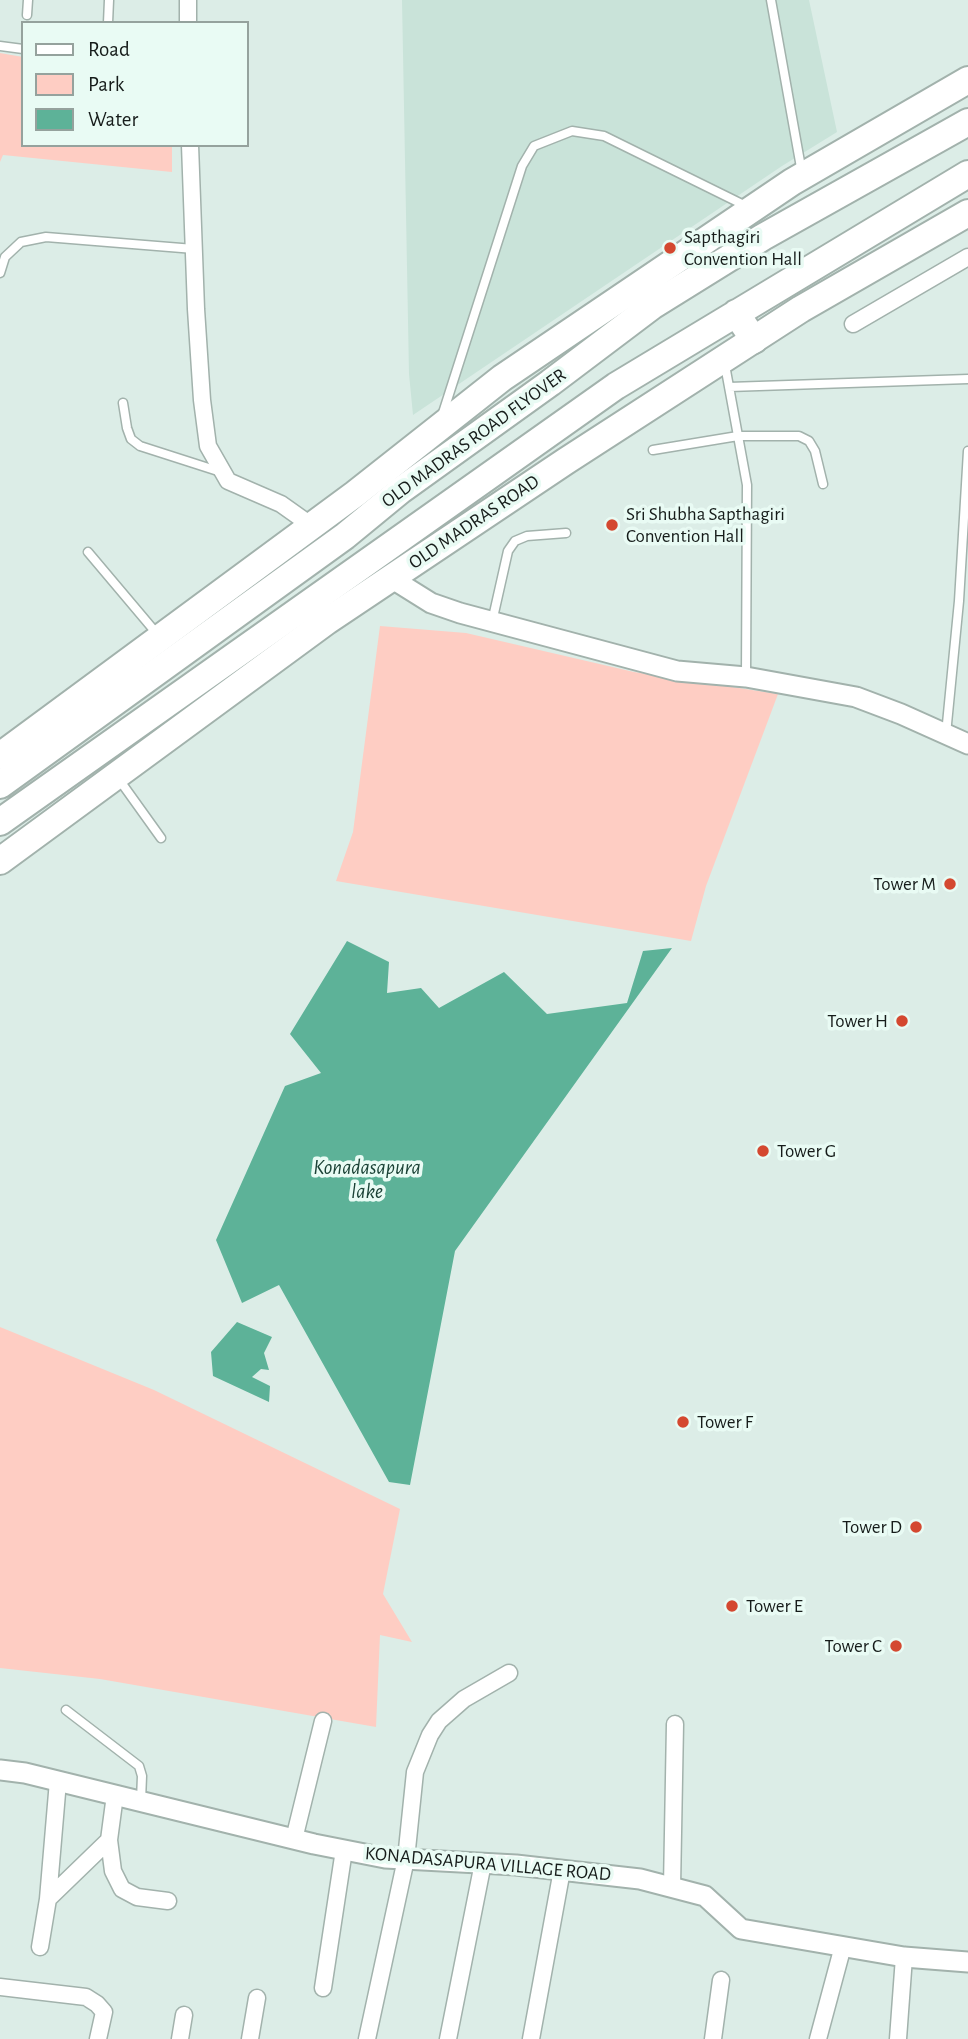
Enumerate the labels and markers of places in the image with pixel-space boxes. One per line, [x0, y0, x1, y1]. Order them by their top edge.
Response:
place label: Sapthagiri Convention Hall [684, 226, 802, 270]
marker: Sapthagiri Convention Hall [662, 240, 678, 256]
place label: Sri Shubha Sapthagiri Convention Hall [626, 503, 785, 547]
marker: Sri Shubha Sapthagiri Convention Hall [604, 517, 620, 533]
place label: Tower M [873, 873, 936, 895]
marker: Tower M [942, 876, 958, 892]
place label: Tower H [827, 1010, 888, 1032]
marker: Tower H [894, 1013, 910, 1029]
place label: Tower G [777, 1140, 836, 1162]
marker: Tower G [755, 1143, 771, 1159]
place label: Tower F [697, 1411, 753, 1433]
marker: Tower F [675, 1414, 691, 1430]
place label: Tower D [842, 1516, 902, 1538]
marker: Tower D [908, 1519, 924, 1535]
place label: Tower E [746, 1595, 803, 1617]
marker: Tower E [724, 1598, 740, 1614]
place label: Tower C [824, 1635, 882, 1657]
marker: Tower C [888, 1638, 904, 1654]

